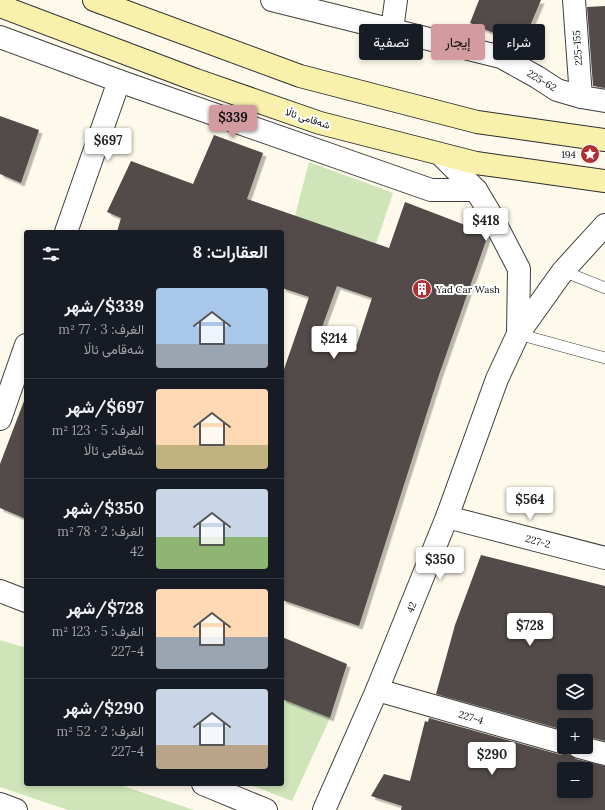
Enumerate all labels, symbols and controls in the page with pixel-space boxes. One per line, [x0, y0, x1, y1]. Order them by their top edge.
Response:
chip: تصفية [359, 24, 423, 60]
chip: إيجار [431, 24, 485, 60]
chip: شراء [493, 24, 545, 60]
street label: 225-155 [570, 30, 585, 66]
street label: 225-62 [525, 67, 559, 94]
pin: $339 [209, 105, 257, 139]
street label: شه‌قامی ئاڵا [284, 105, 332, 132]
text: $339 [218, 109, 248, 126]
pin: $697 [84, 128, 132, 162]
text: $697 [94, 132, 122, 149]
place icon: 194 [579, 143, 601, 165]
place label: 194 [561, 148, 577, 161]
pin: $418 [462, 208, 510, 242]
text: $418 [472, 212, 500, 229]
text: العقارات: 8 [193, 241, 268, 263]
icon: filters [40, 243, 62, 265]
building icon: Yad Car Wash [411, 278, 433, 300]
place label: Yad Car Wash [435, 283, 500, 296]
text: $339/شهر [65, 295, 144, 317]
icon: home [188, 304, 236, 352]
text: الغرف: 3 · 77 m² [58, 321, 144, 338]
pin: $214 [310, 326, 358, 360]
text: $214 [321, 330, 347, 347]
text: شه‌قامی ئاڵا [84, 341, 144, 358]
text: $697/شهر [66, 396, 144, 418]
icon: home [188, 405, 236, 453]
text: الغرف: 5 · 123 m² [52, 422, 144, 439]
text: شه‌قامی ئاڵا [84, 442, 144, 459]
pin: $564 [506, 487, 554, 521]
text: $564 [515, 491, 545, 508]
text: $350/شهر [64, 497, 144, 519]
icon: home [188, 505, 236, 553]
text: الغرف: 2 · 78 m² [57, 523, 144, 540]
street label: 227-2 [524, 532, 552, 551]
text: 42 [130, 543, 144, 560]
pin: $350 [416, 547, 464, 581]
text: $350 [425, 551, 455, 568]
text: $728/شهر [67, 597, 144, 619]
street label: 42 [403, 600, 420, 615]
icon: home [188, 605, 236, 653]
pin: $728 [506, 613, 554, 647]
text: $728 [516, 617, 544, 634]
text: الغرف: 5 · 123 m² [52, 623, 144, 640]
text: 227-4 [111, 643, 144, 660]
map controls [557, 674, 593, 798]
button: layers [557, 674, 593, 710]
text: $290/شهر [64, 697, 144, 719]
icon: home [188, 705, 236, 753]
street label: 227-4 [457, 708, 485, 727]
button: + [557, 718, 593, 754]
text: الغرف: 2 · 52 m² [57, 723, 144, 740]
pin: $290 [468, 742, 516, 776]
text: 227-4 [111, 743, 144, 760]
text: $290 [477, 746, 507, 763]
button: − [557, 762, 593, 798]

